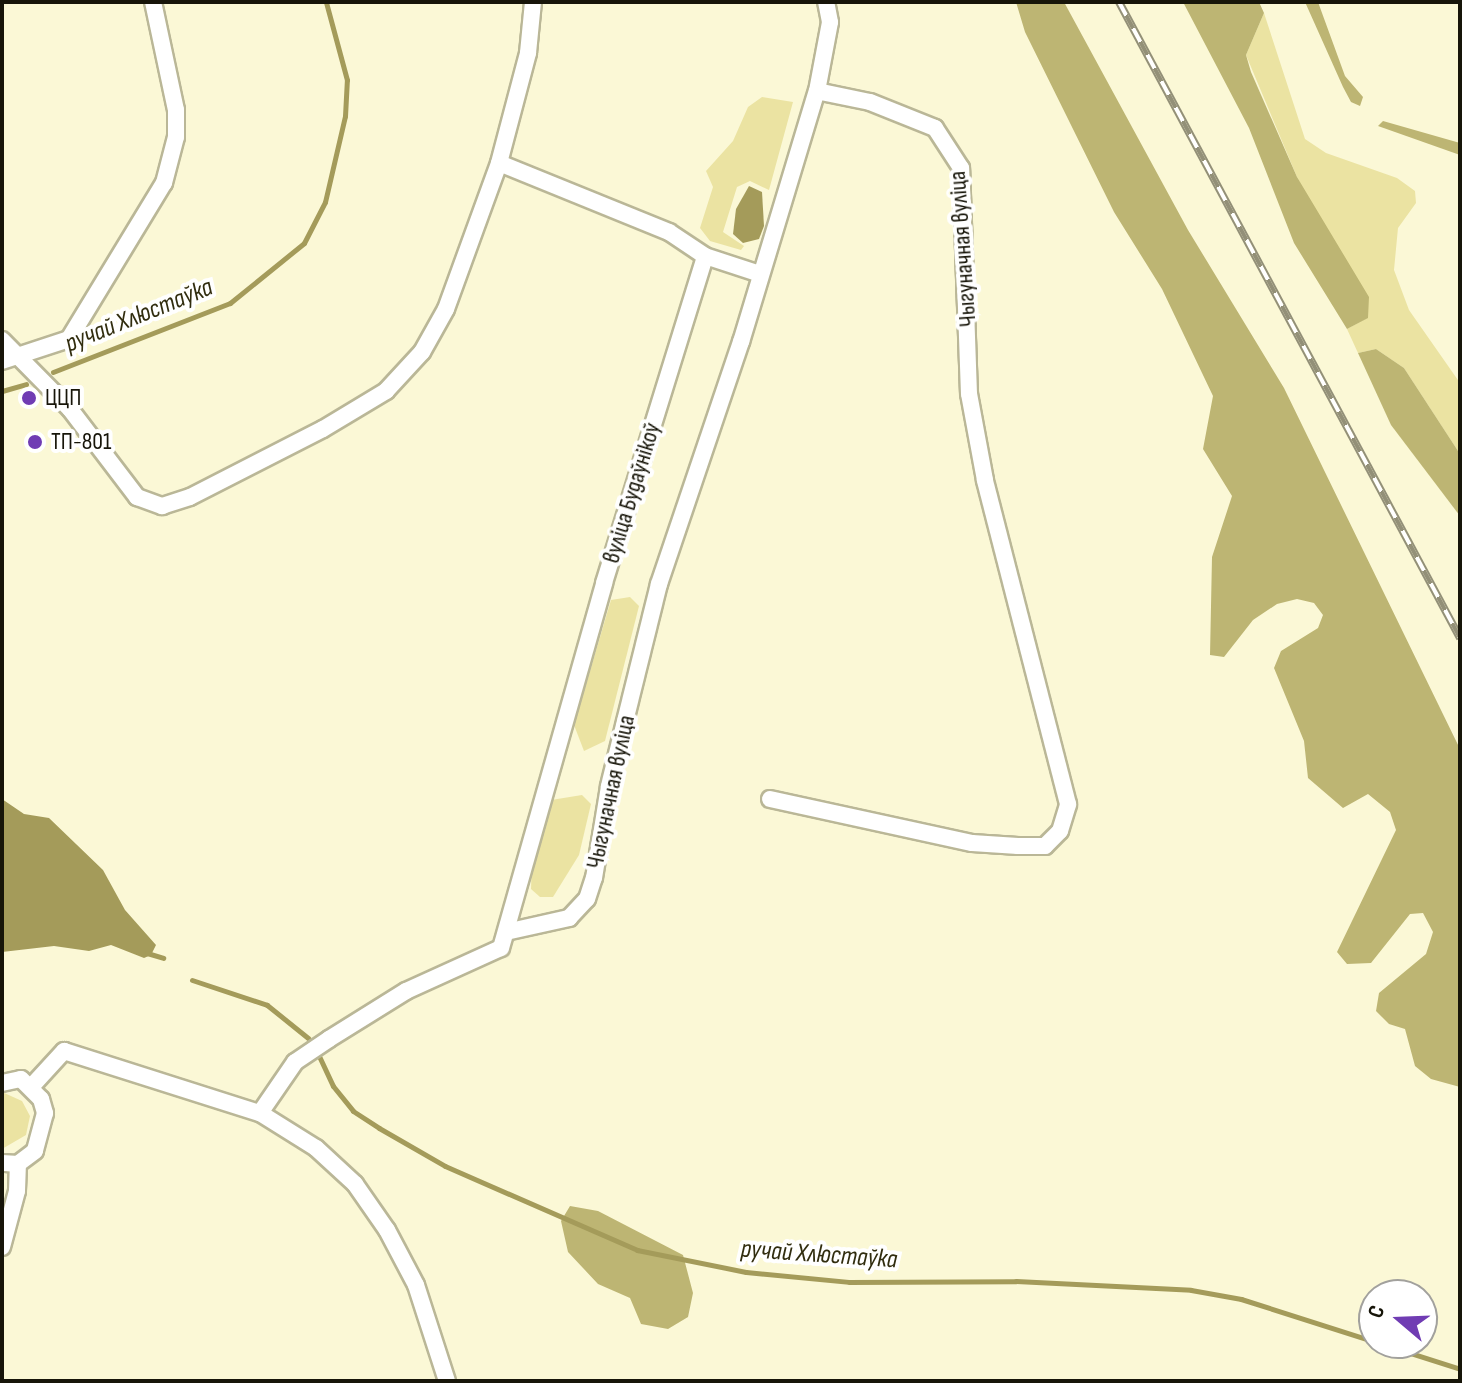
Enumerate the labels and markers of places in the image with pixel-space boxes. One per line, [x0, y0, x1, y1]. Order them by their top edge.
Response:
place label: ЦЦП [45, 384, 81, 412]
marker: ЦЦП [20, 389, 38, 407]
place label: ТП-801 [51, 428, 111, 456]
marker: ТП-801 [26, 433, 44, 451]

